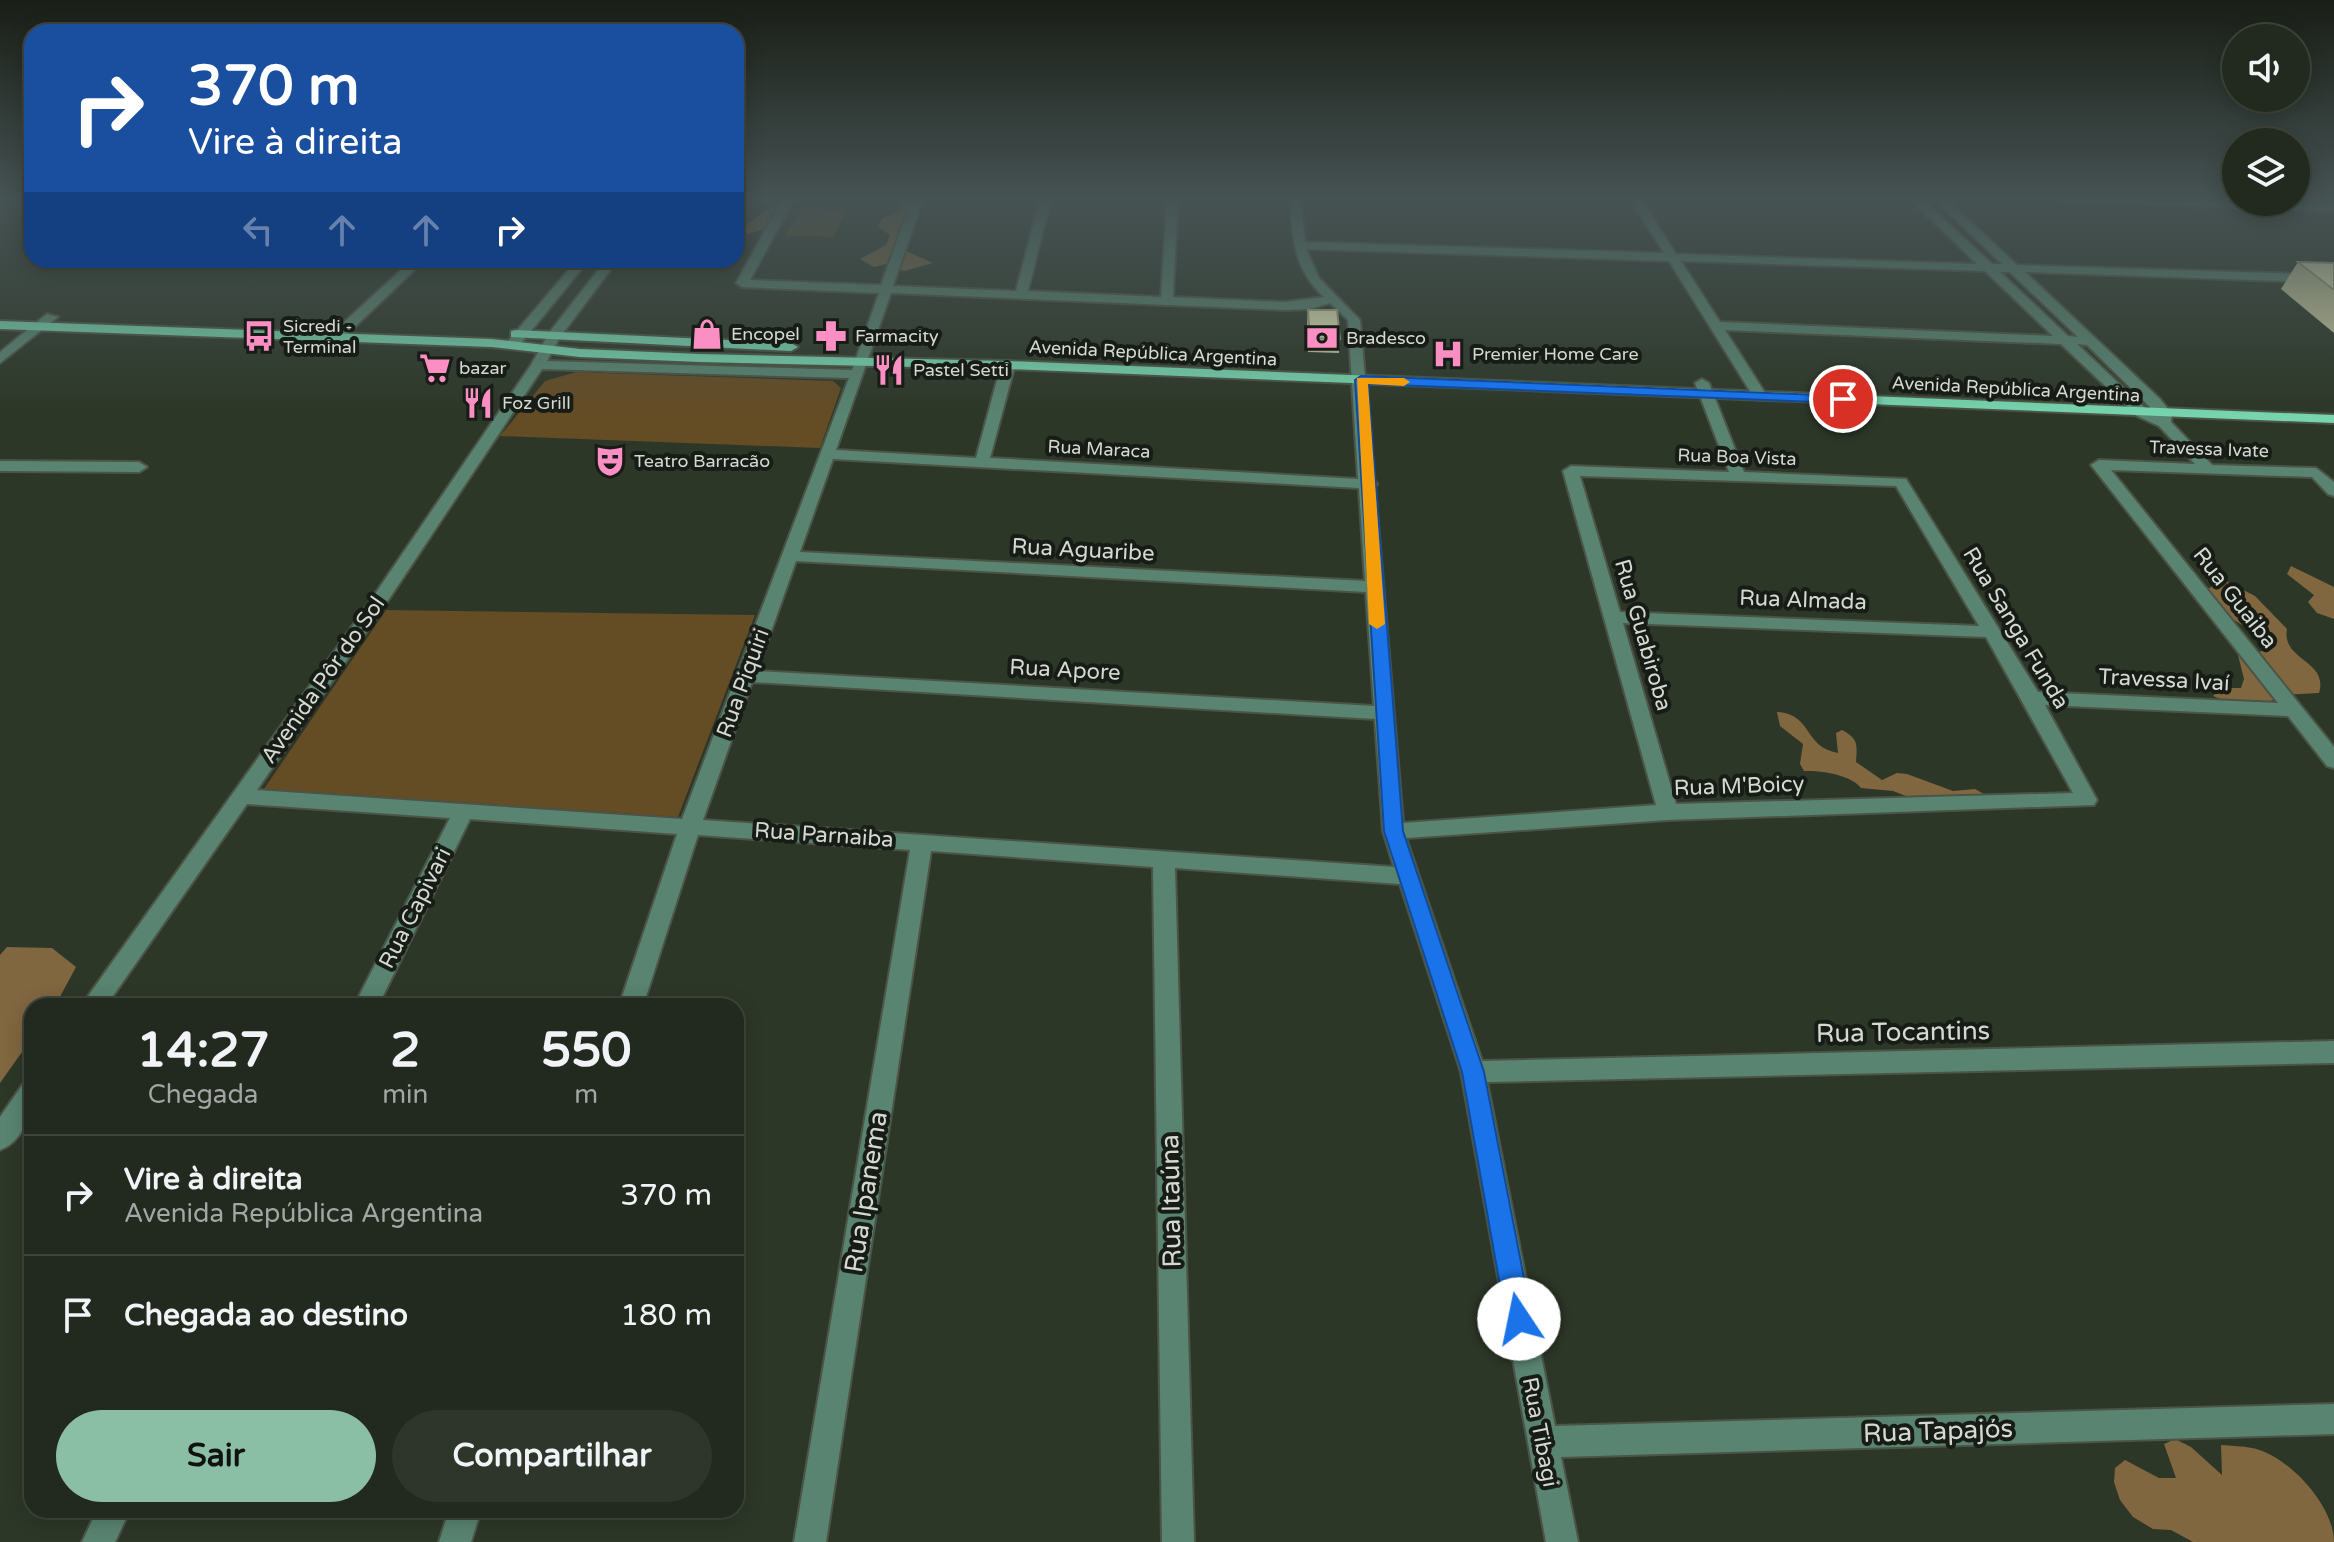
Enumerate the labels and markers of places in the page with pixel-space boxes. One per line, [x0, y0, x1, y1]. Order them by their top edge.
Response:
place label: Sicredi - Terminal [283, 315, 356, 358]
shop icon: Encopel [690, 317, 724, 351]
bus stop icon: Sicredi - Terminal [242, 319, 276, 353]
pharmacy icon: Farmacity [814, 319, 848, 353]
bank icon: Bradesco [1305, 321, 1339, 355]
place label: Encopel [731, 323, 800, 345]
place label: Farmacity [855, 325, 939, 347]
place label: Bradesco [1346, 327, 1426, 349]
hospital icon: Premier Home Care [1431, 337, 1465, 371]
place label: Premier Home Care [1472, 343, 1639, 365]
supermarket icon: bazar [418, 351, 452, 385]
restaurant icon: Pastel Setti [872, 353, 906, 387]
place label: bazar [459, 357, 507, 379]
place label: Pastel Setti [913, 359, 1009, 381]
pin [1809, 365, 1877, 433]
restaurant icon: Foz Grill [461, 386, 495, 420]
place label: Foz Grill [502, 392, 571, 414]
theatre icon: Teatro Barracão [593, 444, 627, 478]
place label: Teatro Barracão [634, 450, 770, 472]

